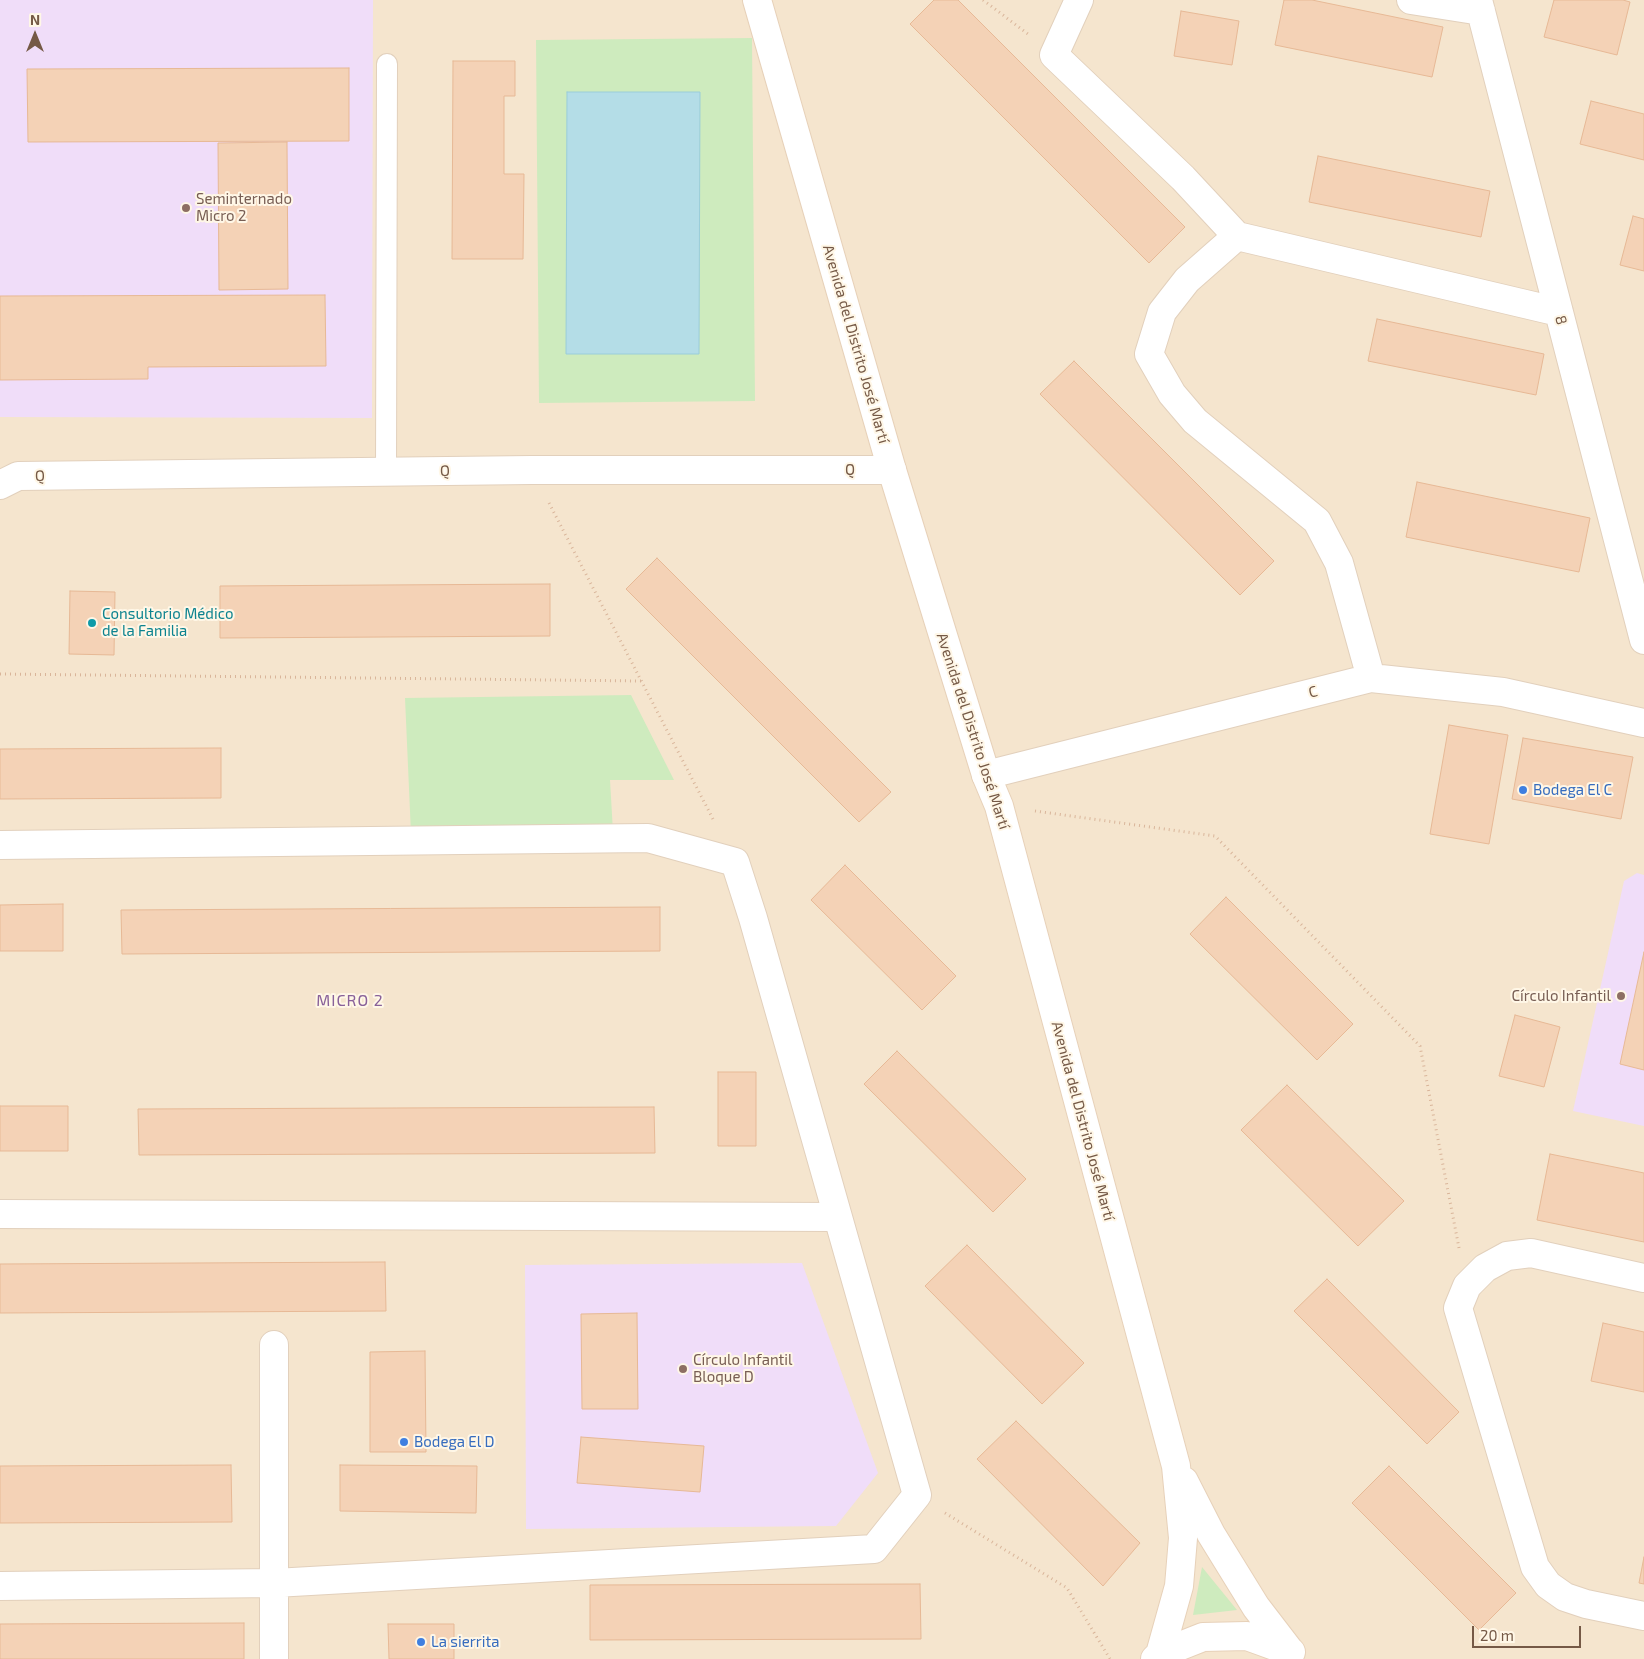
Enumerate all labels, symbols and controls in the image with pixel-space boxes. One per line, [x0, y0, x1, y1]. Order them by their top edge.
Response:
north arrow [10, 10, 60, 60]
text: N [30, 11, 40, 28]
place label: Seminternado Micro 2 [196, 190, 292, 225]
marker: Seminternado Micro 2 [180, 202, 192, 214]
street label: Avenida del Distrito José Martí [819, 243, 893, 445]
street label: 8 [1551, 313, 1571, 327]
street label: Q [845, 461, 855, 479]
street label: Q [440, 462, 450, 480]
street label: Q [35, 467, 45, 485]
place label: Consultorio Médico de la Familia [102, 605, 233, 640]
marker: Consultorio Médico de la Familia [86, 617, 98, 629]
street label: Avenida del Distrito José Martí [933, 630, 1013, 832]
street label: C [1307, 682, 1319, 702]
place label: Bodega El C [1533, 781, 1612, 799]
marker: Bodega El C [1517, 784, 1529, 796]
place label: Círculo Infantil [1512, 987, 1611, 1005]
marker: Círculo Infantil [1615, 990, 1627, 1002]
district label: MICRO 2 [315, 991, 385, 1011]
street label: Avenida del Distrito José Martí [1048, 1019, 1118, 1223]
place label: Círculo Infantil Bloque D [693, 1351, 792, 1386]
marker: Círculo Infantil Bloque D [677, 1363, 689, 1375]
place label: Bodega El D [414, 1433, 495, 1451]
marker: Bodega El D [398, 1436, 410, 1448]
scale bar [1474, 1616, 1583, 1648]
text: 20 m [1480, 1626, 1514, 1644]
place label: La sierrita [431, 1633, 499, 1651]
marker: La sierrita [415, 1636, 427, 1648]

